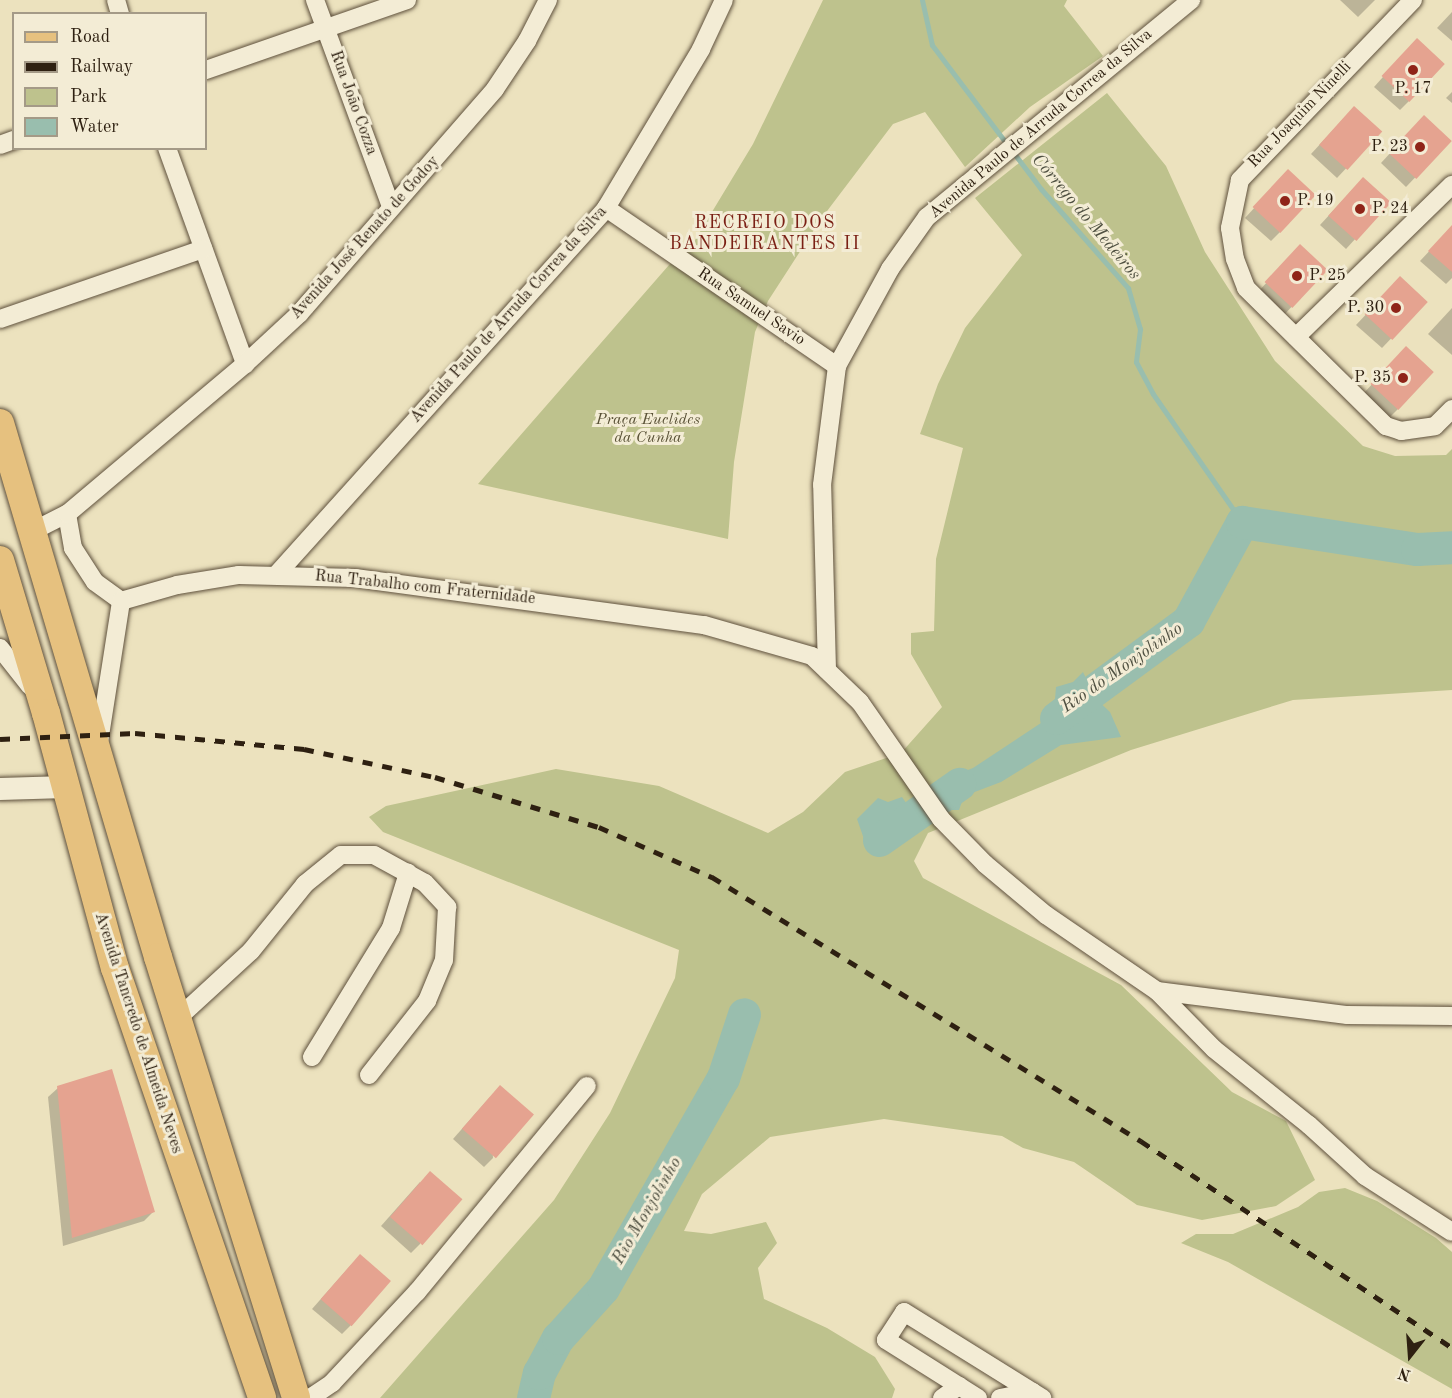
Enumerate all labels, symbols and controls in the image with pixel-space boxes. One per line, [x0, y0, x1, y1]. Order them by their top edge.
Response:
legend [12, 12, 207, 150]
street label: Avenida Paulo de Arruda Correa da Silva [926, 25, 1156, 223]
text: Road [70, 28, 110, 46]
street label: Rua João Cozza [325, 48, 381, 158]
text: Railway [70, 58, 133, 76]
street label: Rua Joaquim Ninelli [1244, 58, 1356, 172]
marker: P. 17 [1406, 63, 1420, 77]
place label: P. 17 [1395, 79, 1431, 99]
text: Park [70, 88, 107, 106]
text: Water [70, 118, 119, 136]
place label: P. 23 [1371, 137, 1408, 157]
marker: P. 23 [1413, 140, 1427, 154]
water label: Córrego do Medeiros [1027, 149, 1145, 285]
street label: Avenida José Renato de Godoy [287, 152, 443, 324]
place label: P. 19 [1297, 191, 1334, 211]
marker: P. 19 [1278, 194, 1292, 208]
place label: P. 24 [1372, 199, 1409, 219]
marker: P. 24 [1353, 202, 1367, 216]
street label: Avenida Paulo de Arruda Correa da Silva [407, 203, 611, 427]
district label: RECREIO DOS BANDEIRANTES II [669, 213, 861, 256]
street label: Rua Samuel Savio [694, 264, 808, 350]
place label: P. 25 [1309, 266, 1346, 286]
marker: P. 25 [1290, 269, 1304, 283]
place label: P. 30 [1347, 298, 1384, 318]
marker: P. 30 [1389, 301, 1403, 315]
place label: P. 35 [1354, 368, 1391, 388]
marker: P. 35 [1396, 371, 1410, 385]
park label: Praça Euclides da Cunha [596, 410, 700, 448]
street label: Rua Trabalho com Fraternidade [314, 567, 536, 609]
water label: Rio do Monjolinho [1057, 618, 1187, 718]
street label: Avenida Tancredo de Almeida Neves [90, 910, 186, 1156]
water label: Rio Monjolinho [608, 1154, 686, 1268]
north arrow [1380, 1326, 1440, 1386]
text: N [1397, 1364, 1413, 1383]

